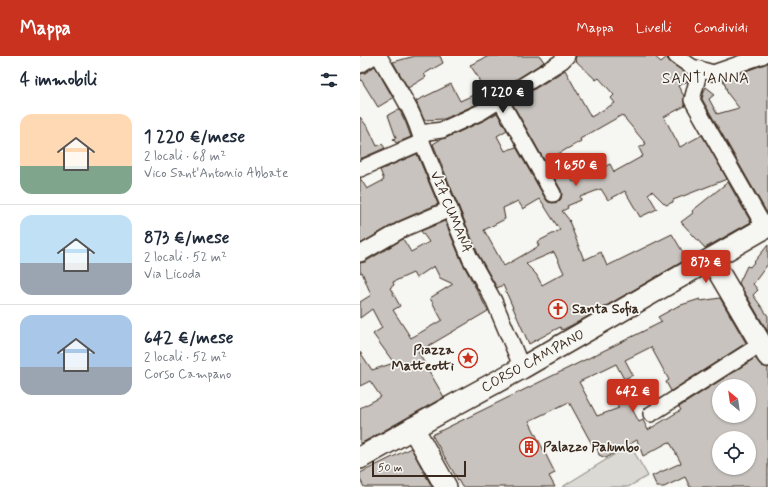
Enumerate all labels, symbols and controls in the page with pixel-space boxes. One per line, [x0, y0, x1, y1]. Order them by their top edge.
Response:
text: Mappa [20, 16, 71, 41]
text: Mappa [576, 19, 614, 37]
text: Livelli [636, 19, 672, 37]
text: Condividi [694, 19, 748, 37]
text: 4 immobili [20, 69, 97, 91]
icon: filters [318, 69, 340, 91]
district label: SANT'ANNA [662, 69, 750, 89]
pin: 1 220 € [466, 80, 540, 114]
text: 1 220 € [481, 84, 525, 101]
text: 1 220 €/mese [144, 126, 245, 148]
icon: home [52, 130, 100, 178]
text: 2 locali · 68 m² [144, 148, 226, 165]
pin: 1 650 € [539, 153, 613, 187]
text: 1 650 € [554, 157, 598, 174]
text: Vico Sant'Antonio Abbate [144, 165, 288, 182]
street label: VIA CUMANA [426, 168, 476, 256]
text: 873 €/mese [144, 227, 229, 249]
icon: home [52, 231, 100, 279]
text: 2 locali · 52 m² [144, 249, 227, 266]
pin: 873 € [678, 250, 734, 284]
text: 873 € [690, 254, 722, 271]
text: Via Licoda [144, 266, 201, 283]
church icon: Santa Sofia [547, 298, 569, 320]
place label: Santa Sofia [572, 300, 639, 318]
street label: CORSO CAMPANO [478, 325, 588, 397]
text: 642 €/mese [144, 327, 234, 349]
icon: home [52, 331, 100, 379]
place label: Piazza Matteotti [392, 341, 455, 375]
place icon: Piazza Matteotti [457, 347, 479, 369]
text: 2 locali · 52 m² [144, 349, 227, 366]
text: Corso Campano [144, 366, 231, 383]
pin: 642 € [605, 379, 661, 413]
north arrow [712, 379, 756, 423]
map controls [712, 379, 756, 475]
text: 642 € [616, 383, 650, 400]
button: locate [712, 431, 756, 475]
building icon: Palazzo Palumbo [518, 436, 540, 458]
place label: Palazzo Palumbo [543, 438, 640, 456]
scale bar [372, 459, 466, 478]
text: 50 m [378, 461, 403, 475]

